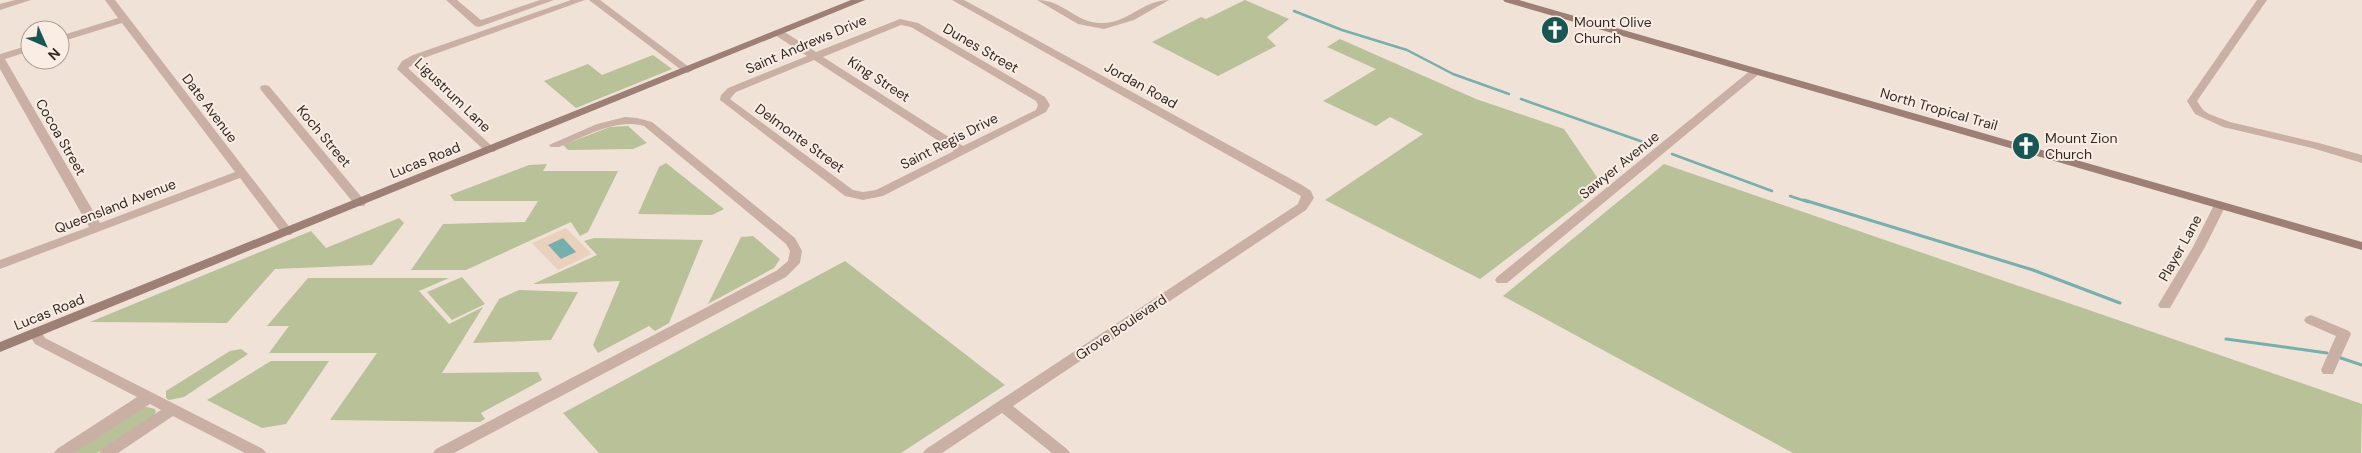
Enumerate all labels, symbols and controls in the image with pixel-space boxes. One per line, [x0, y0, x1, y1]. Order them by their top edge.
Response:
street label: Saint Andrews Drive [743, 10, 869, 78]
place label: Mount Olive Church [1574, 13, 1652, 47]
church icon: Mount Olive Church [1540, 15, 1570, 45]
street label: Dunes Street [940, 19, 1022, 77]
north arrow [20, 20, 70, 70]
text: N [44, 44, 64, 64]
street label: King Street [844, 52, 914, 106]
street label: Ligustrum Lane [411, 54, 495, 136]
street label: Jordan Road [1101, 57, 1181, 113]
street label: Date Avenue [178, 70, 242, 146]
street label: North Tropical Trail [1878, 84, 2000, 134]
street label: Cocoa Street [32, 95, 90, 179]
street label: Delmonte Street [752, 100, 848, 176]
street label: Koch Street [293, 101, 355, 171]
street label: Saint Regis Drive [897, 109, 1001, 173]
street label: Sawyer Avenue [1575, 127, 1663, 203]
place label: Mount Zion Church [2045, 129, 2118, 163]
church icon: Mount Zion Church [2011, 131, 2041, 161]
street label: Lucas Road [387, 138, 463, 182]
street label: Queensland Avenue [52, 175, 178, 237]
street label: Player Lane [2154, 211, 2206, 285]
street label: Lucas Road [11, 290, 87, 334]
street label: Grove Boulevard [1072, 290, 1170, 364]

